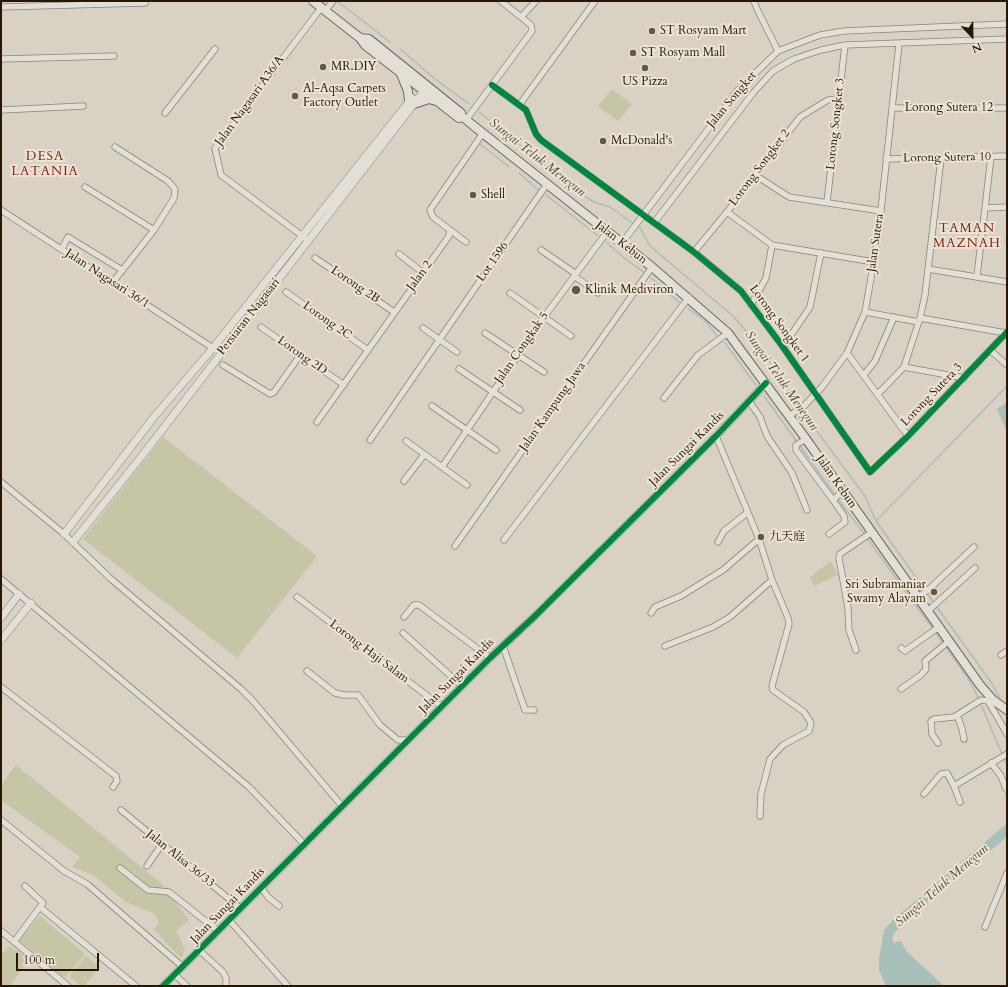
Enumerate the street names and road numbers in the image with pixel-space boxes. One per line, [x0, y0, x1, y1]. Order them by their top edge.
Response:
street label: Jalan Nagasari A36/A [212, 53, 288, 149]
street label: Jalan Songket [704, 69, 760, 131]
street label: Lorong Songket 3 [824, 77, 848, 171]
street label: Lorong Sutera 12 [905, 101, 993, 115]
street label: Lorong Songket 2 [726, 127, 794, 209]
street label: Lorong Sutera 10 [903, 150, 991, 166]
street label: Jalan Sutera [865, 213, 887, 273]
street label: Jalan Kebun [592, 218, 650, 268]
street label: Lot 1596 [474, 239, 512, 285]
street label: Jalan Nagasari 36/1 [62, 246, 152, 312]
street label: Jalan 2 [404, 258, 436, 294]
street label: Lorong 2B [328, 263, 382, 307]
street label: Persiaran Nagasari [215, 276, 283, 358]
street label: Lorong Songket 1 [746, 282, 812, 366]
street label: Lorong 2C [300, 299, 354, 343]
street label: Jalan Congkak 5 [492, 309, 552, 387]
street label: Lorong 2D [274, 334, 330, 378]
street label: Jalan Kampung Jawa [517, 360, 589, 454]
street label: Lorong Sutera 3 [898, 360, 966, 430]
street label: Jalan Sungai Kandis [646, 408, 728, 490]
street label: Jalan Kebun [812, 453, 860, 511]
street label: Lorong Haji Salam [326, 617, 412, 687]
street label: Jalan Sungai Kandis [416, 635, 498, 717]
street label: Jalan Alisa 36/33 [143, 827, 217, 891]
street label: Jalan Sungai Kandis [188, 865, 268, 947]

